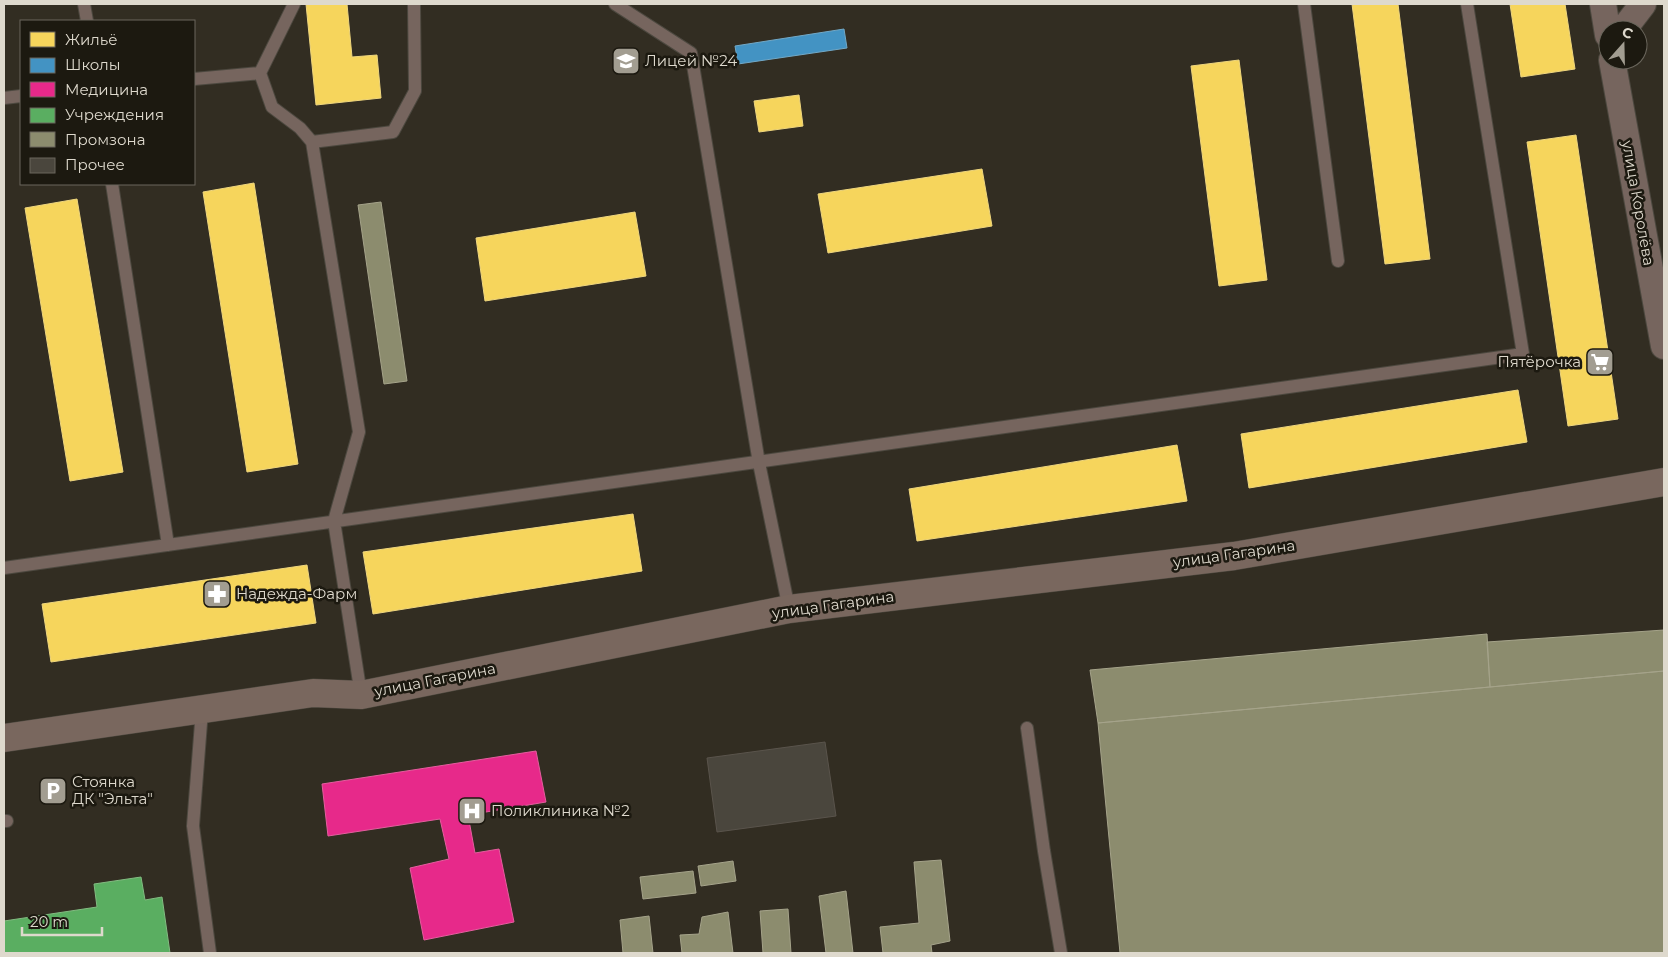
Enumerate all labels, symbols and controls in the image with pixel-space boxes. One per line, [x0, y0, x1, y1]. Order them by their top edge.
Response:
legend [20, 20, 195, 185]
north arrow [1598, 20, 1648, 70]
text: С [1620, 23, 1635, 43]
text: Жильё [65, 30, 118, 49]
school or university icon: Лицей №24 [611, 46, 641, 76]
place label: Лицей №24 [645, 51, 737, 70]
text: Школы [65, 55, 121, 74]
text: Медицина [65, 80, 148, 99]
text: Учреждения [65, 105, 164, 124]
text: Промзона [65, 130, 145, 149]
street label: улица Королёва [1618, 138, 1659, 267]
text: Прочее [65, 155, 125, 174]
supermarket icon: Пятёрочка [1585, 347, 1615, 377]
place label: Пятёрочка [1497, 352, 1581, 371]
street label: улица Гагарина [1171, 536, 1296, 572]
pharmacy icon: Надежда-Фарм [202, 579, 232, 609]
place label: Надежда-Фарм [236, 584, 357, 603]
street label: улица Гагарина [770, 587, 895, 623]
street label: улица Гагарина [372, 658, 497, 701]
place label: Стоянка ДК "Эльта" [72, 772, 153, 808]
parking icon: Стоянка ДК "Эльта" [38, 776, 68, 806]
hospital icon: Поликлиника №2 [457, 796, 487, 826]
place label: Поликлиника №2 [491, 801, 630, 820]
scale bar [22, 904, 102, 936]
text: 20 m [30, 912, 68, 931]

